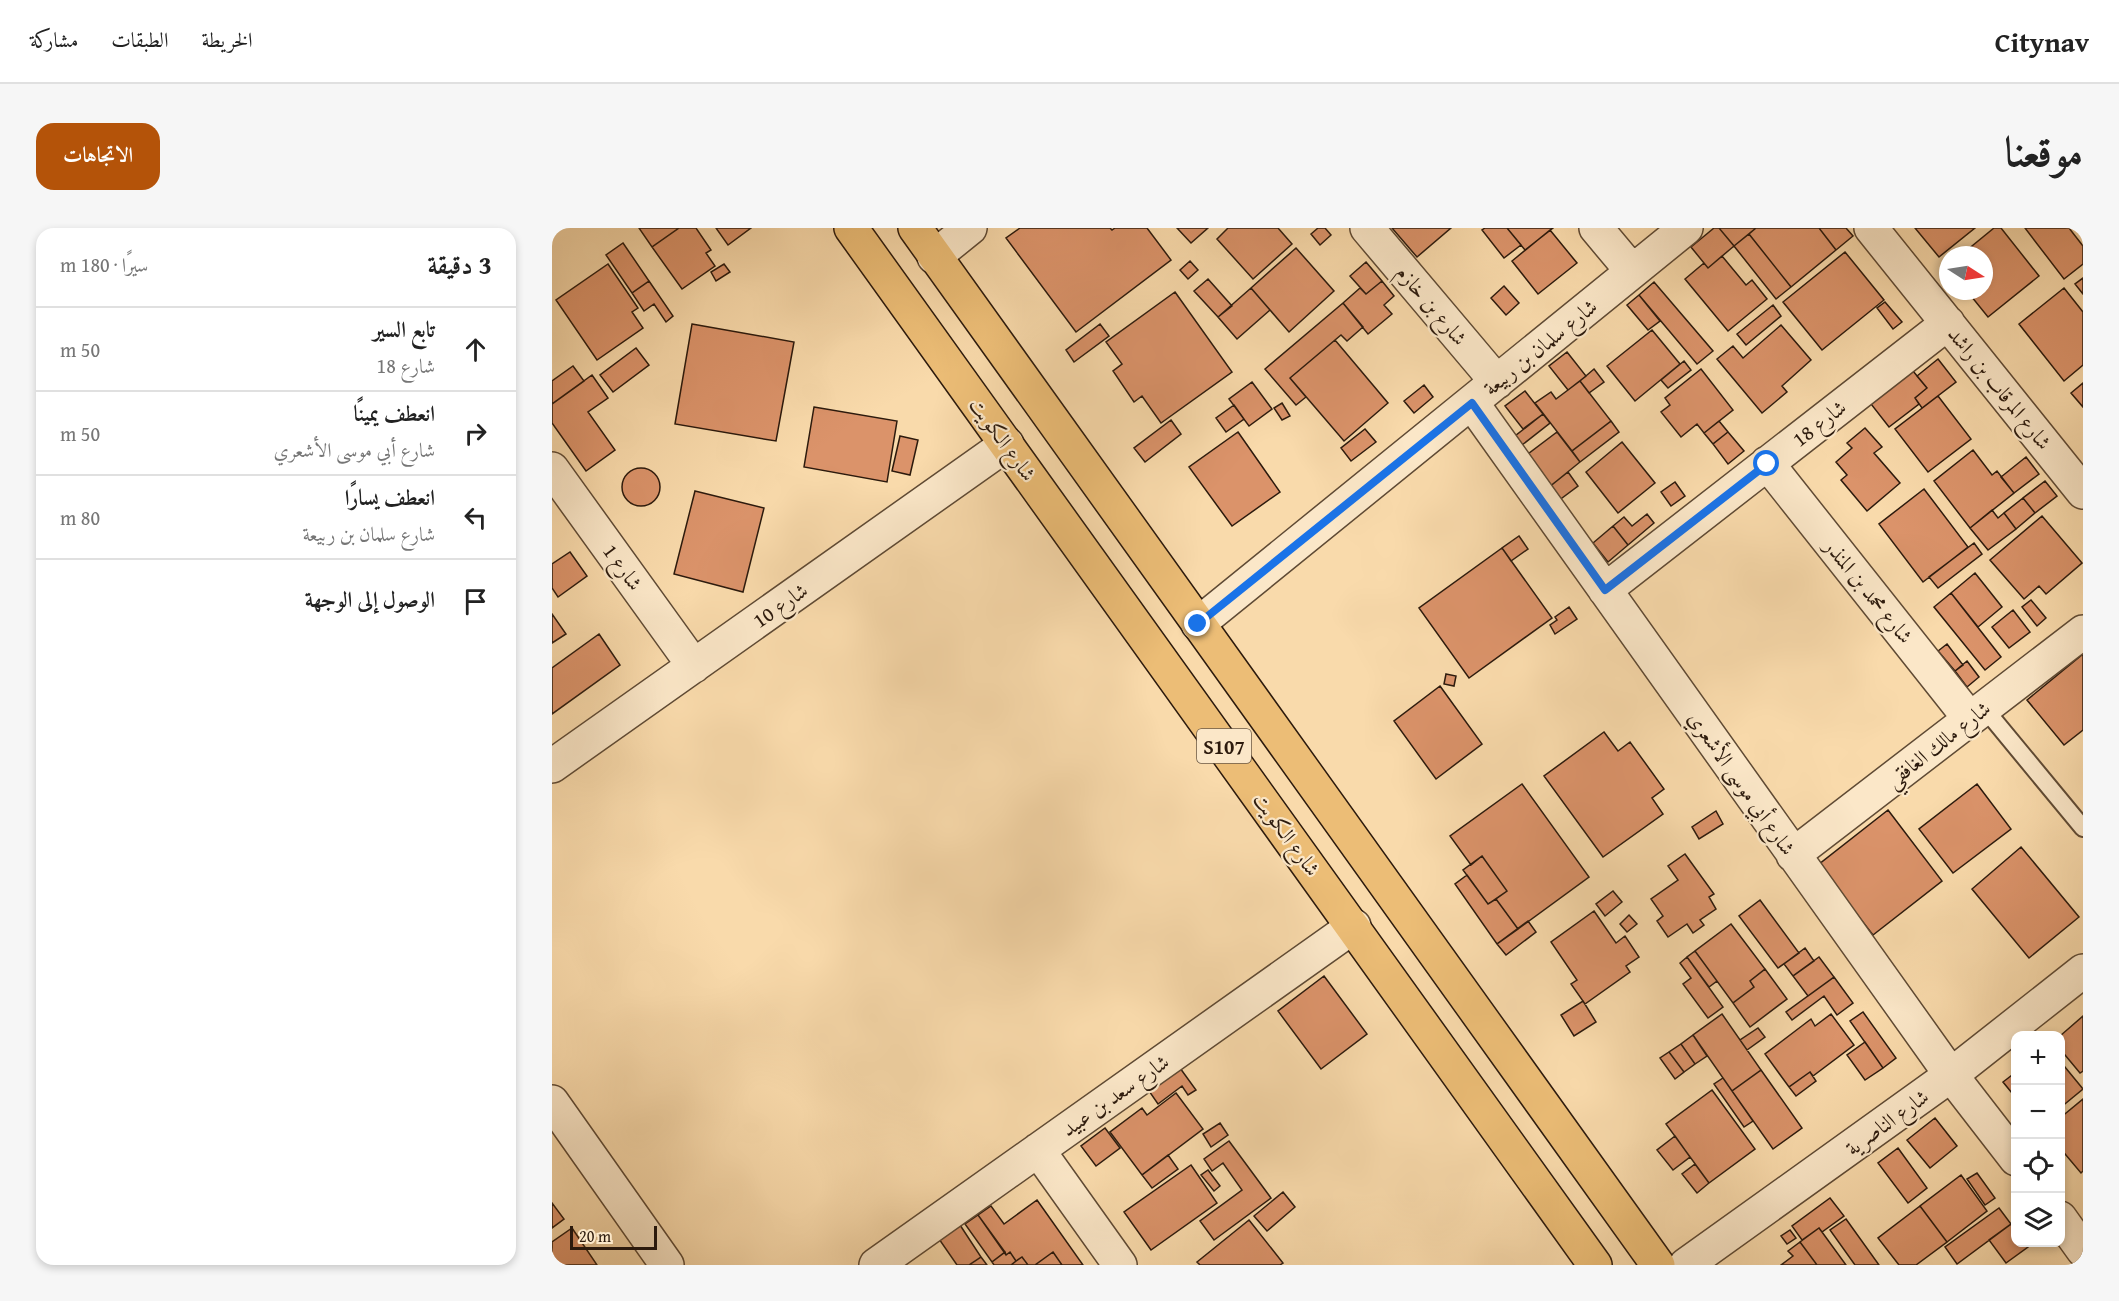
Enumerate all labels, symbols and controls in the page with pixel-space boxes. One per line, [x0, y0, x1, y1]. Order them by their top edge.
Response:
text: Citynav [1995, 21, 2089, 62]
text: مشاركة [30, 24, 78, 55]
text: الطبقات [111, 24, 168, 55]
text: الخريطة [201, 24, 253, 55]
text: موقعنا [2005, 120, 2083, 181]
button: الاتجاهات [36, 123, 160, 190]
text: 3 دقيقة [427, 245, 492, 284]
north arrow [1939, 246, 1993, 300]
text: سيرًا · 180 m [60, 250, 148, 279]
street label: شارع بن خازم [1387, 258, 1475, 354]
street label: شارع سلمان بن ربيعة [1476, 291, 1606, 405]
text: تابع السير [373, 313, 435, 345]
street label: شارع المرقاب بن راشد [1938, 320, 2059, 458]
icon: ahead [459, 333, 492, 366]
text: 50 m [60, 335, 100, 364]
text: شارع 18 [377, 351, 435, 380]
street label: شارع الكويت [960, 391, 1044, 489]
street label: شارع 18 [1785, 392, 1855, 456]
text: انعطف يمينًا [354, 397, 435, 429]
icon: right [459, 417, 492, 450]
text: 50 m [60, 419, 100, 448]
text: شارع أبي موسى الأشعري [274, 435, 435, 464]
route start [1753, 450, 1779, 476]
text: انعطف يسارًا [345, 481, 435, 513]
icon: left [459, 501, 492, 534]
text: 80 m [60, 503, 100, 532]
text: شارع سلمان بن ربيعة [303, 519, 435, 548]
street label: شارع محمد بن المنذر [1814, 530, 1921, 652]
street label: شارع 1 [593, 537, 651, 599]
street label: شارع 10 [746, 575, 816, 638]
text: الوصول إلى الوجهة [305, 583, 435, 615]
icon: arrive [459, 585, 492, 618]
route end [1184, 610, 1210, 636]
street label: شارع مالك الغافقي [1879, 693, 2000, 799]
street label: شارع أبي موسى الأشعري [1678, 705, 1803, 863]
road number: S107 [1197, 729, 1251, 763]
street label: شارع الكويت [1244, 786, 1328, 884]
map controls [2011, 1031, 2065, 1247]
button: + [2011, 1031, 2065, 1085]
street label: شارع سعد بن عبيد [1055, 1046, 1177, 1146]
street label: شارع الناصرية [1839, 1081, 1937, 1165]
button: − [2011, 1085, 2065, 1139]
button: locate [2011, 1139, 2065, 1193]
button: layers [2011, 1193, 2065, 1247]
scale bar [570, 1223, 657, 1250]
text: 20 m [579, 1224, 611, 1248]

